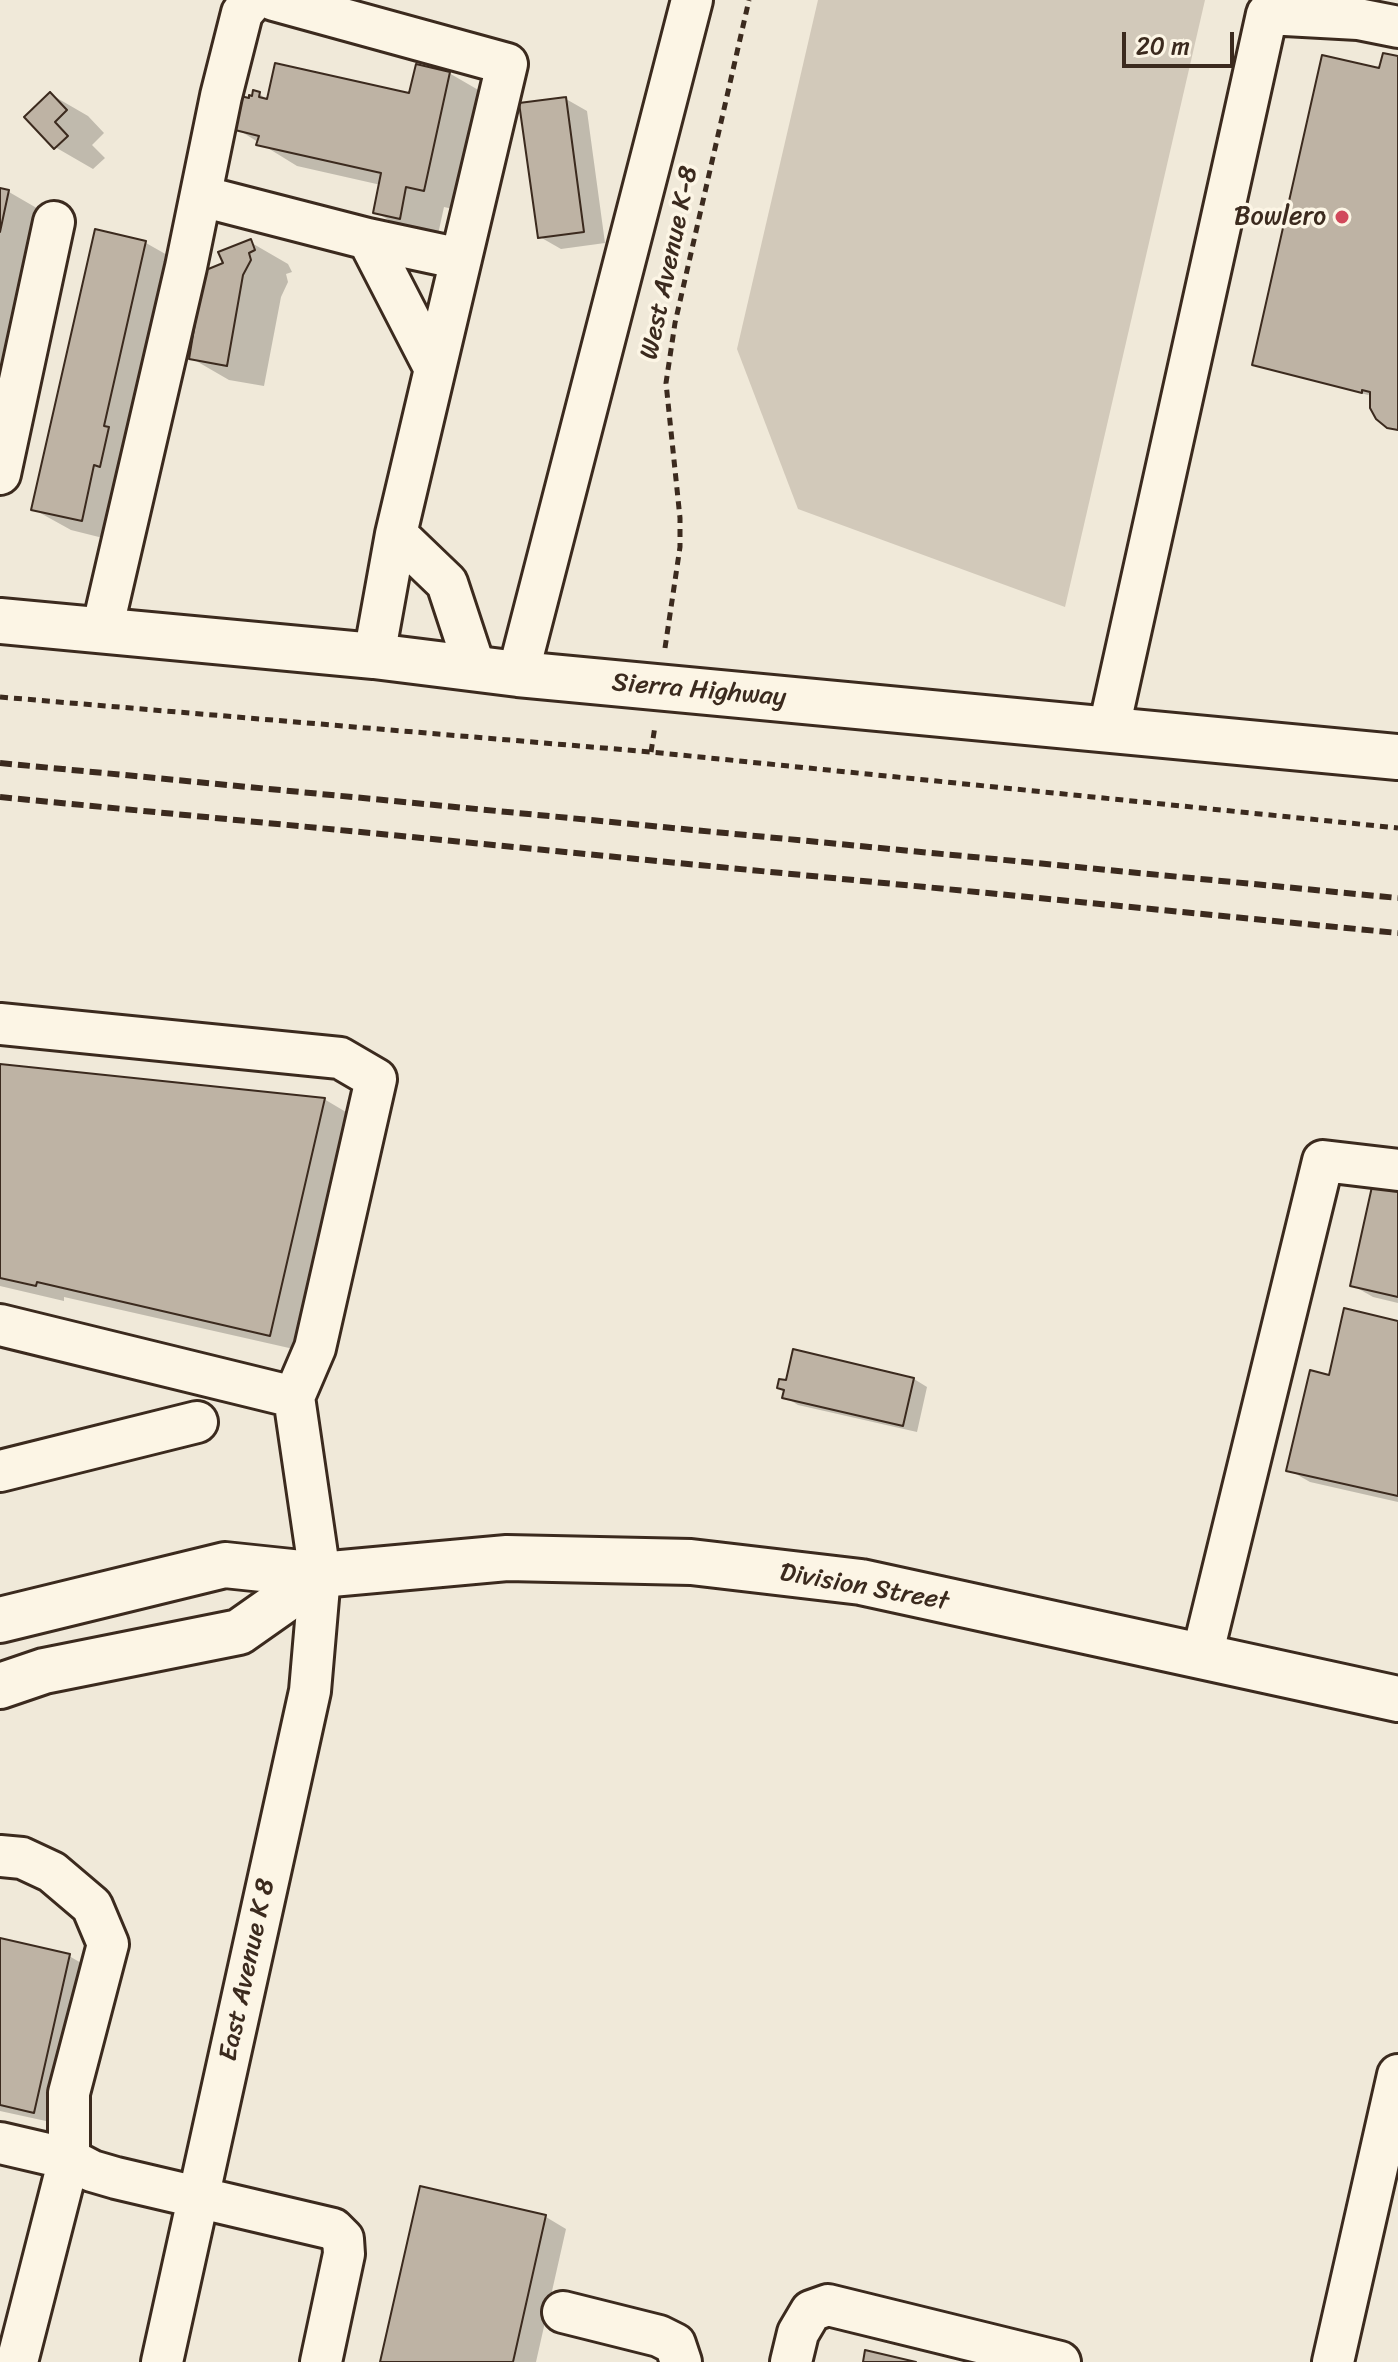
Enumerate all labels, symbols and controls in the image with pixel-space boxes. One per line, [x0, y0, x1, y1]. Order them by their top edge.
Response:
scale bar [1126, 16, 1238, 66]
text: 20 m [1136, 25, 1190, 67]
street label: West Avenue K-8 [634, 164, 706, 362]
place label: Bowlero [1234, 201, 1326, 233]
marker: Bowlero [1333, 208, 1351, 226]
street label: Sierra Highway [611, 668, 787, 714]
street label: Division Street [777, 1558, 951, 1618]
street label: East Avenue K 8 [213, 1876, 283, 2064]

